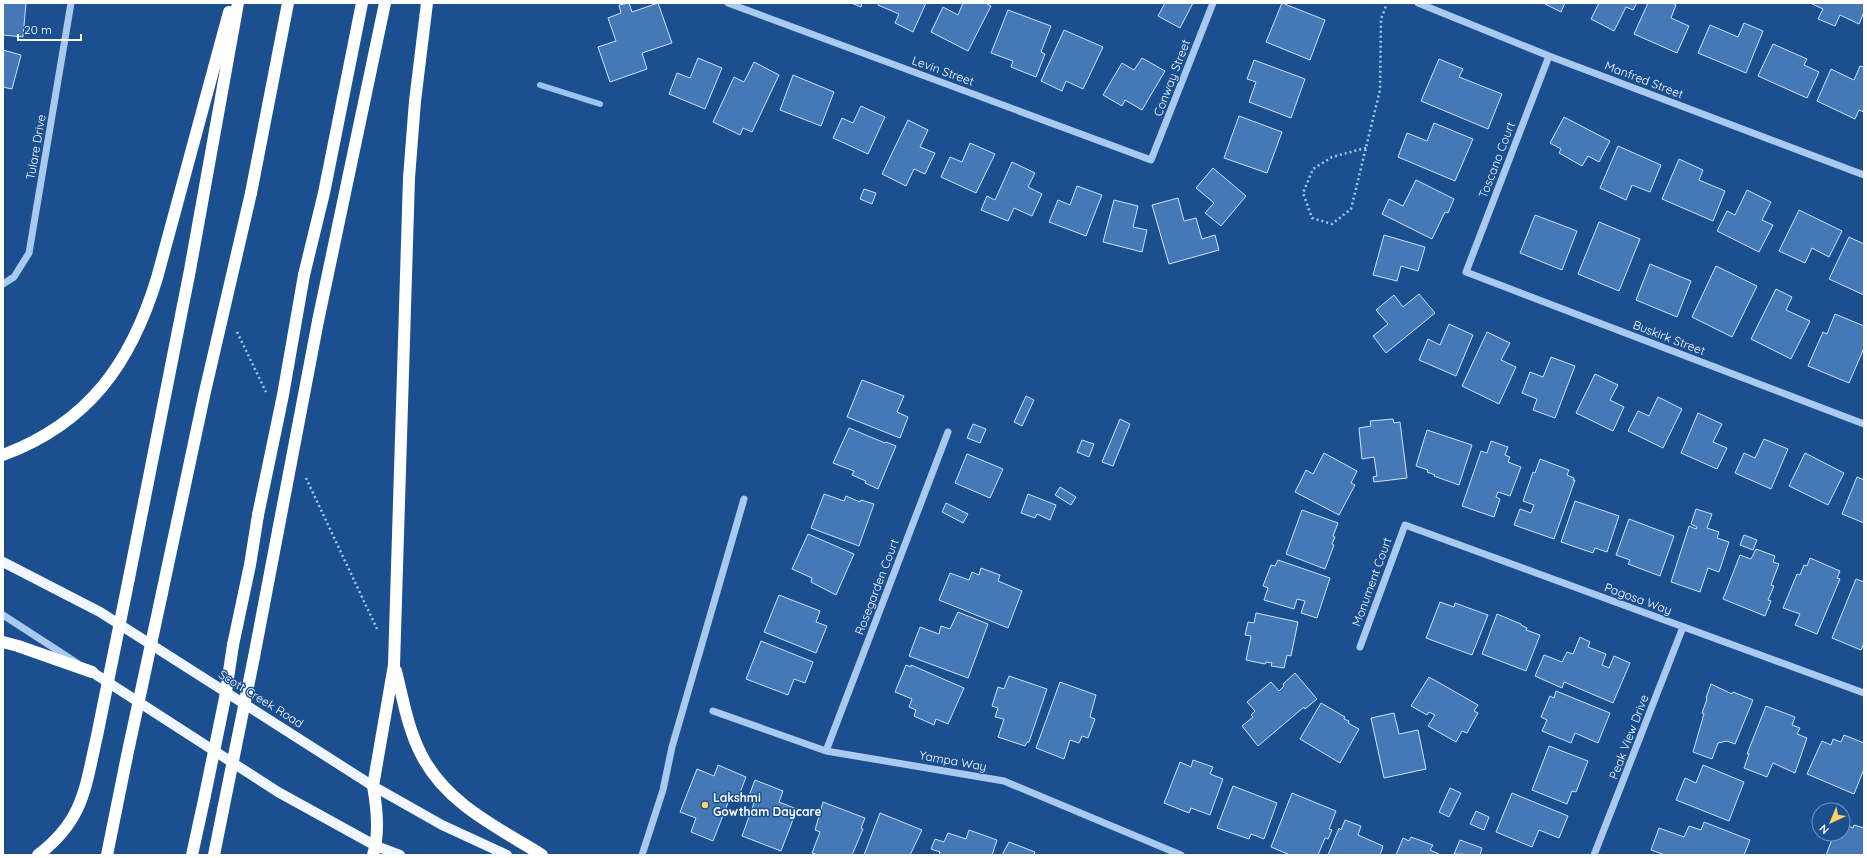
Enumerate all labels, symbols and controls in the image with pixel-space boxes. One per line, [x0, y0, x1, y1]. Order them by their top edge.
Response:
scale bar [18, 16, 81, 42]
text: 20 m [24, 22, 52, 37]
street label: Conway Street [1150, 37, 1193, 118]
street label: Levin Street [910, 52, 976, 89]
street label: Manfred Street [1603, 58, 1686, 101]
street label: Tulare Drive [22, 113, 49, 181]
street label: Toscano Court [1475, 120, 1518, 200]
street label: Buskirk Street [1631, 317, 1708, 358]
street label: Monument Court [1348, 535, 1395, 628]
street label: Rosegarden Court [851, 537, 902, 637]
street label: Pagosa Way [1602, 579, 1674, 618]
street label: Scott Creek Road [216, 667, 306, 731]
street label: Peak View Drive [1606, 692, 1652, 781]
street label: Yampa Way [918, 747, 988, 774]
place label: Lakshmi Gowtham Daycare [713, 790, 821, 819]
marker: Lakshmi Gowtham Daycare [700, 800, 710, 810]
north arrow [1811, 802, 1851, 842]
text: N [1816, 821, 1832, 837]

